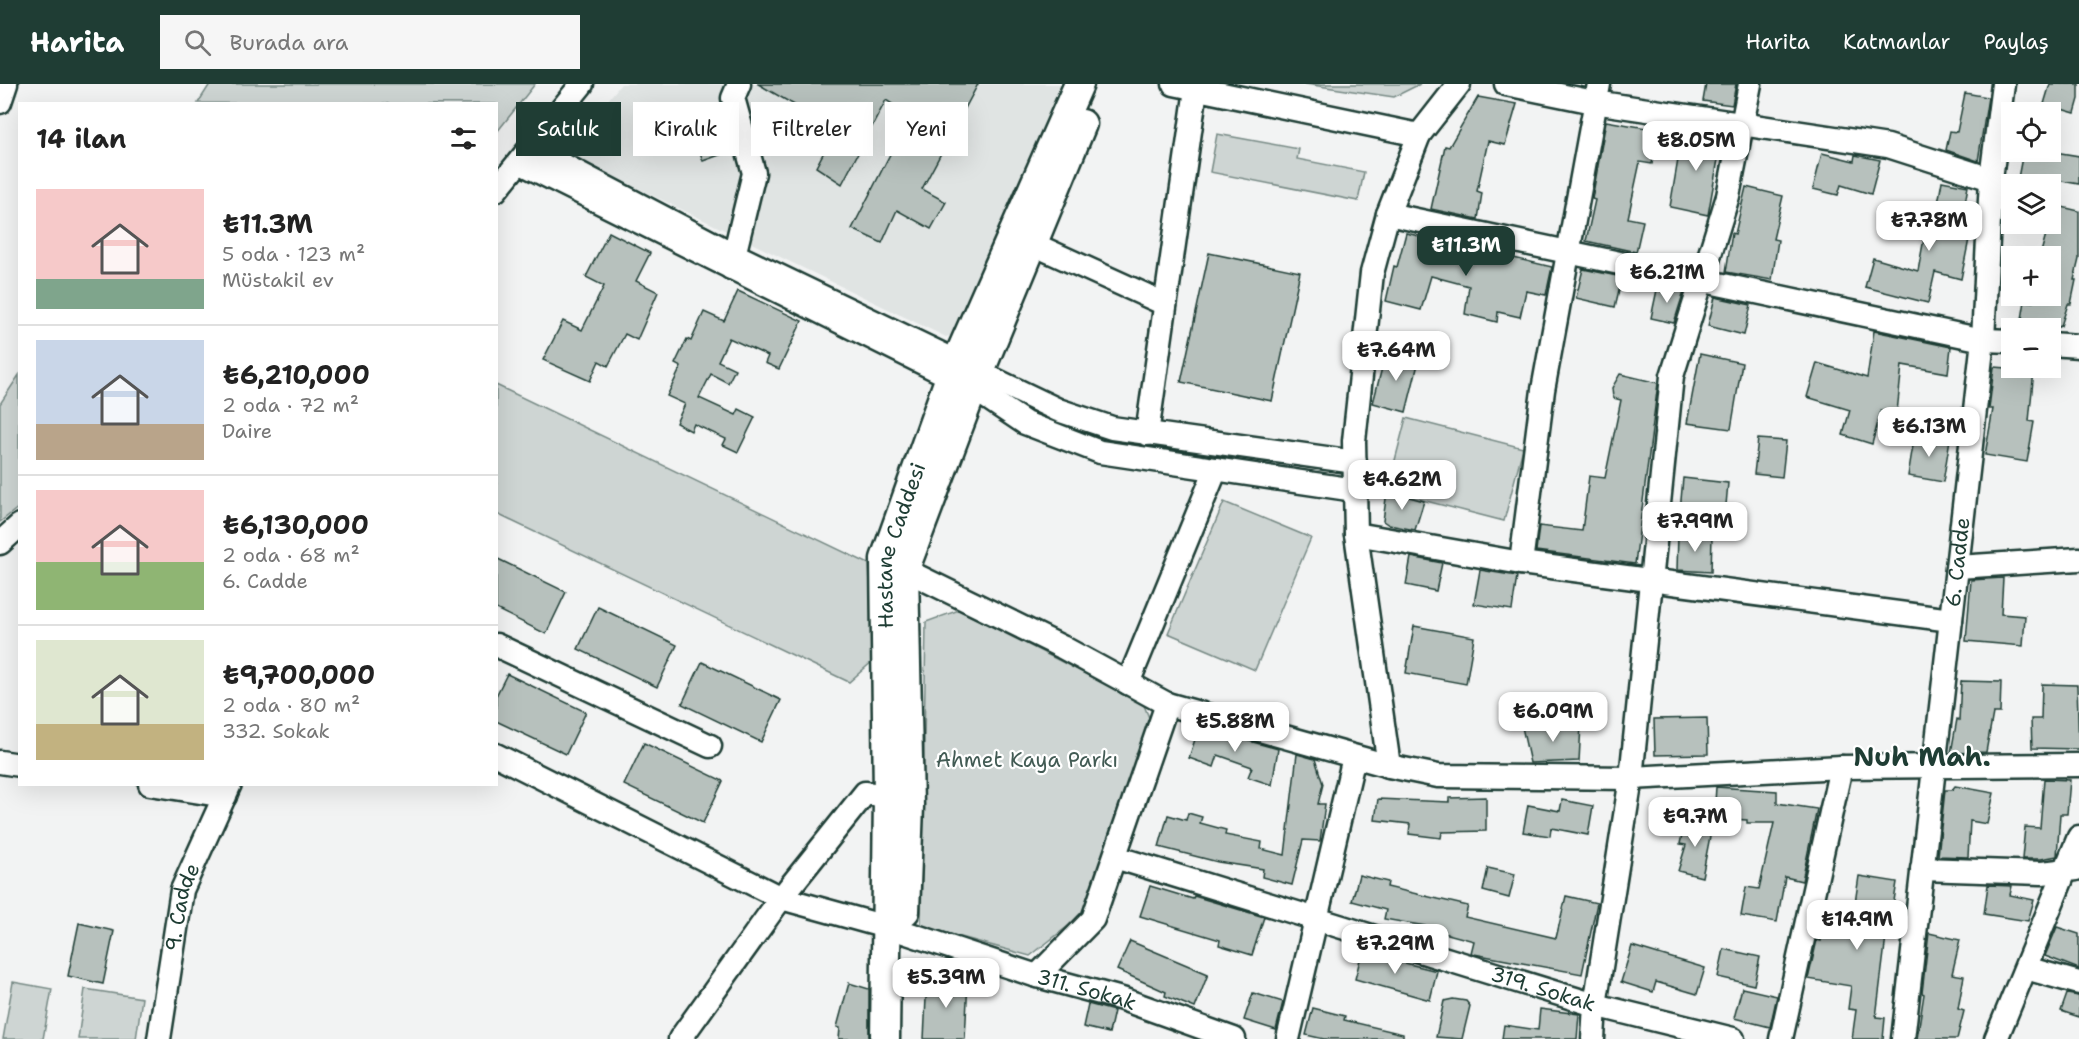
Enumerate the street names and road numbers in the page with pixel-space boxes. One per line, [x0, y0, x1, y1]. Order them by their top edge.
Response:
street label: Hastane Caddesi [871, 459, 932, 629]
street label: 6. Cadde [1939, 516, 1977, 608]
street label: 9. Cadde [159, 858, 206, 953]
street label: 319. Sokak [1487, 960, 1599, 1018]
street label: 311. Sokak [1034, 963, 1140, 1017]

